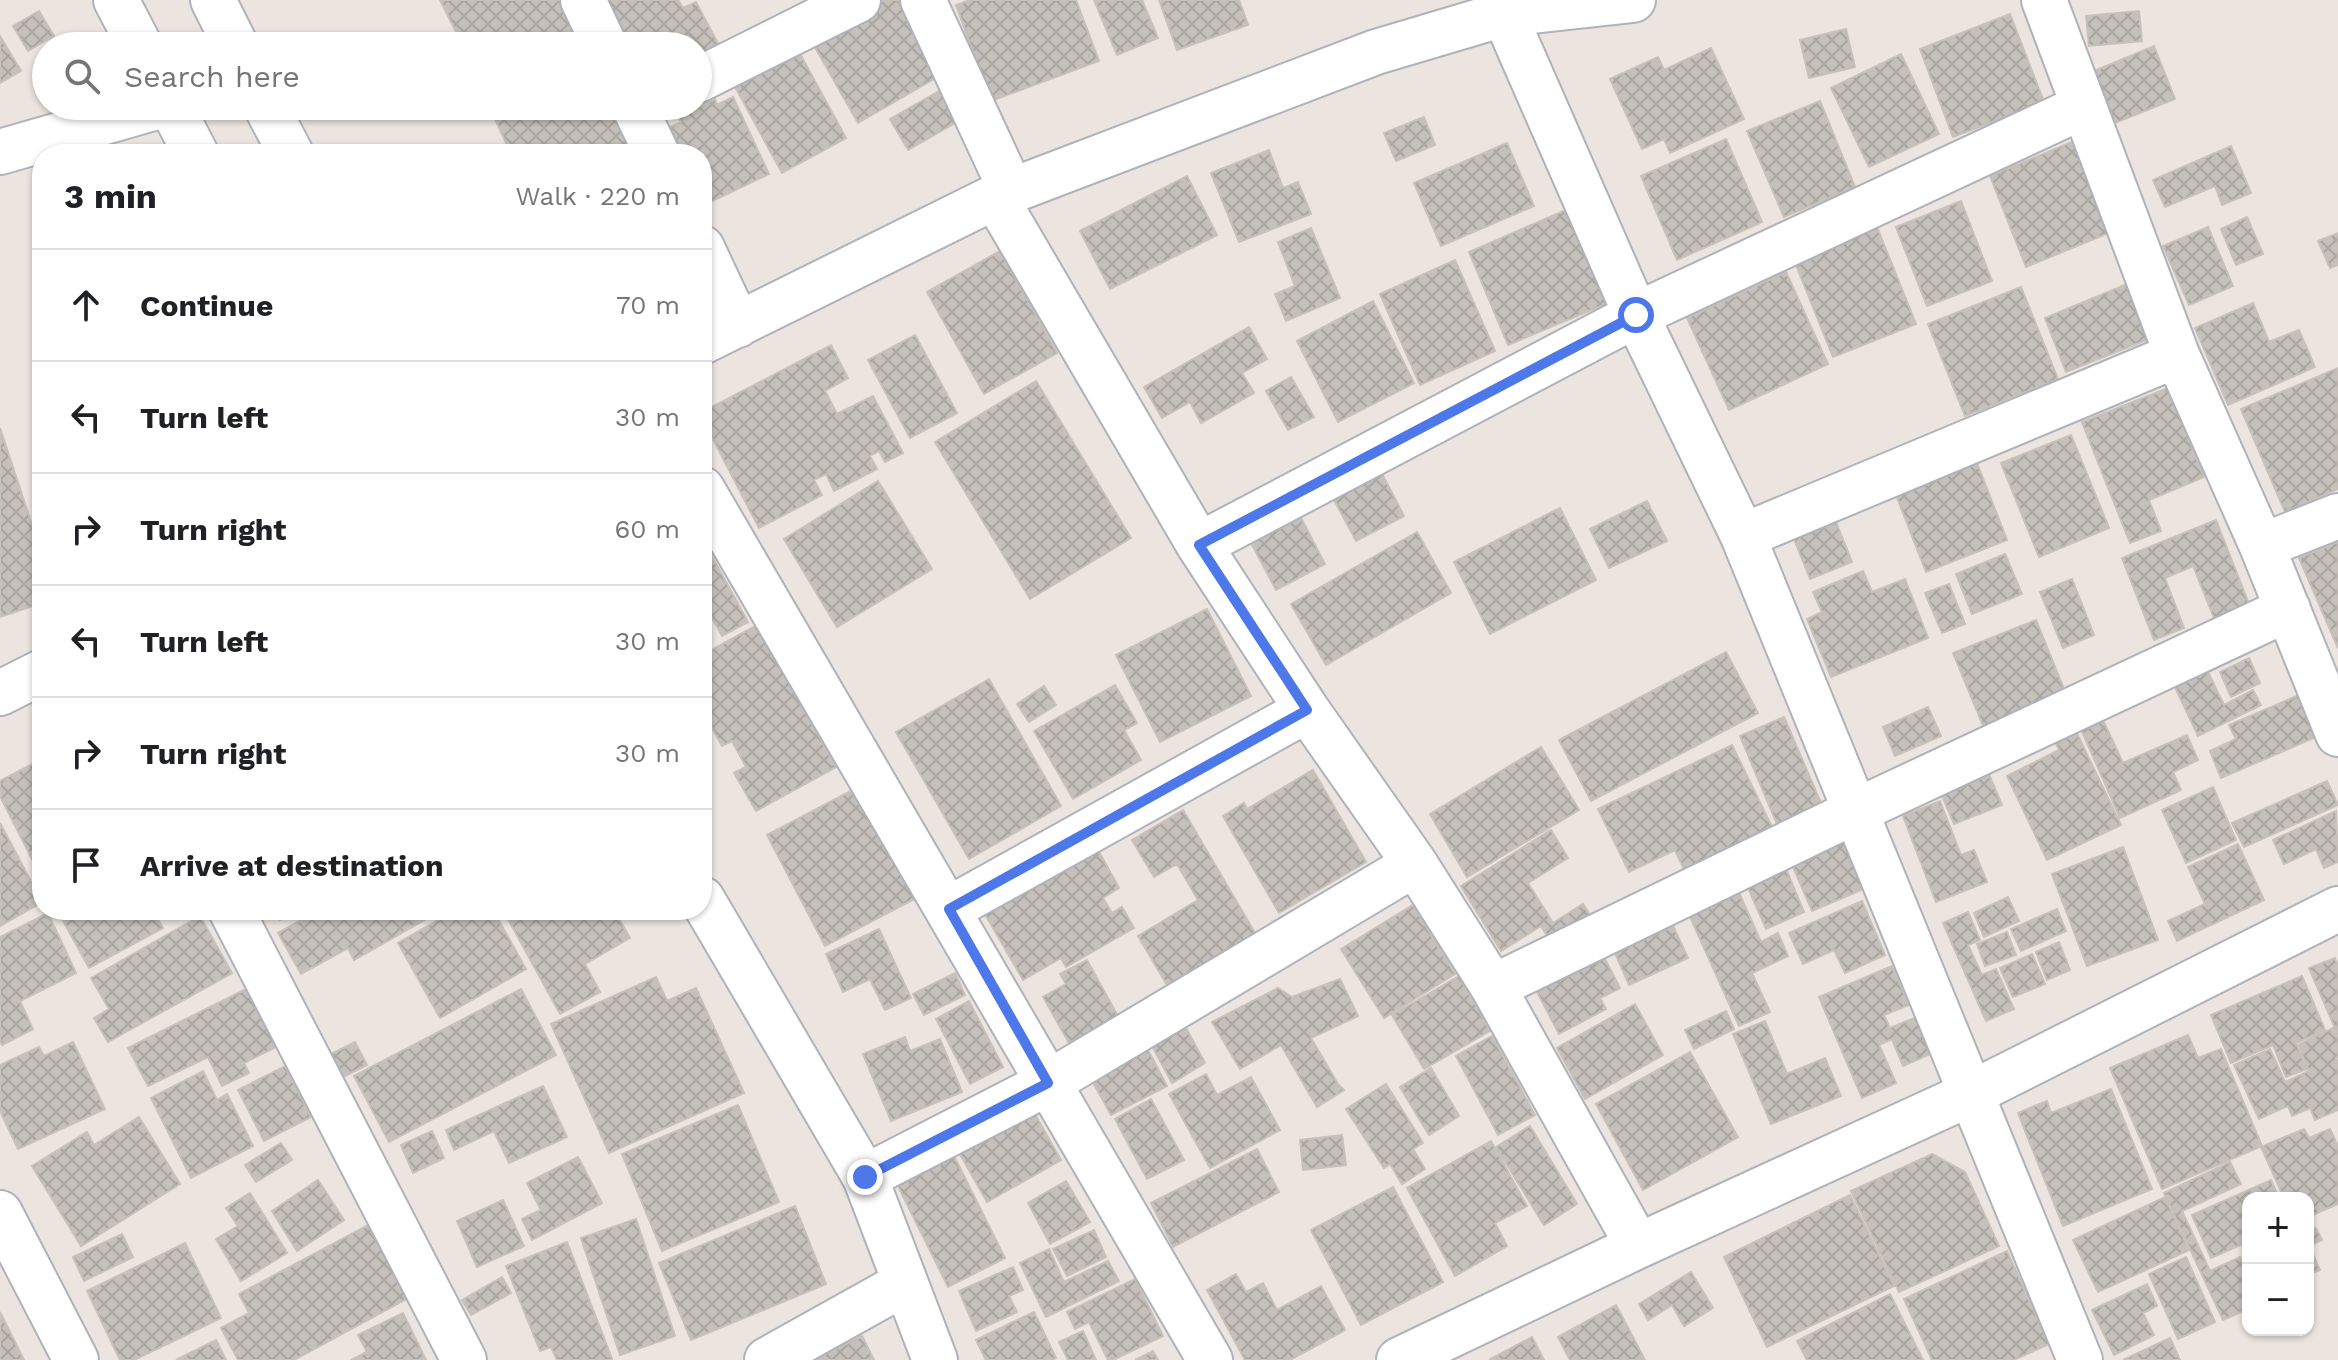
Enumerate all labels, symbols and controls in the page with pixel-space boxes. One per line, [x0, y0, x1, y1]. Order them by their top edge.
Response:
search box [32, 32, 712, 120]
icon: search [60, 54, 104, 98]
text: Search here [124, 59, 300, 94]
text: 3 min [64, 176, 157, 216]
text: Walk · 220 m [515, 181, 680, 211]
icon: ahead [64, 283, 108, 327]
text: Continue [140, 288, 273, 323]
text: 70 m [616, 290, 680, 320]
route start [1618, 297, 1654, 333]
icon: left [64, 395, 108, 439]
text: Turn left [140, 400, 268, 435]
text: 30 m [615, 402, 680, 432]
icon: right [64, 507, 108, 551]
text: Turn right [140, 512, 286, 547]
text: 60 m [614, 514, 680, 544]
icon: left [64, 619, 108, 663]
text: Turn left [140, 624, 268, 659]
text: 30 m [615, 626, 680, 656]
icon: right [64, 731, 108, 775]
text: Turn right [140, 736, 286, 771]
text: 30 m [615, 738, 680, 768]
icon: arrive [64, 843, 108, 887]
text: Arrive at destination [140, 848, 444, 883]
route end [847, 1159, 883, 1195]
map controls [2242, 1192, 2314, 1336]
button: + [2242, 1192, 2314, 1264]
button: − [2242, 1264, 2314, 1336]

